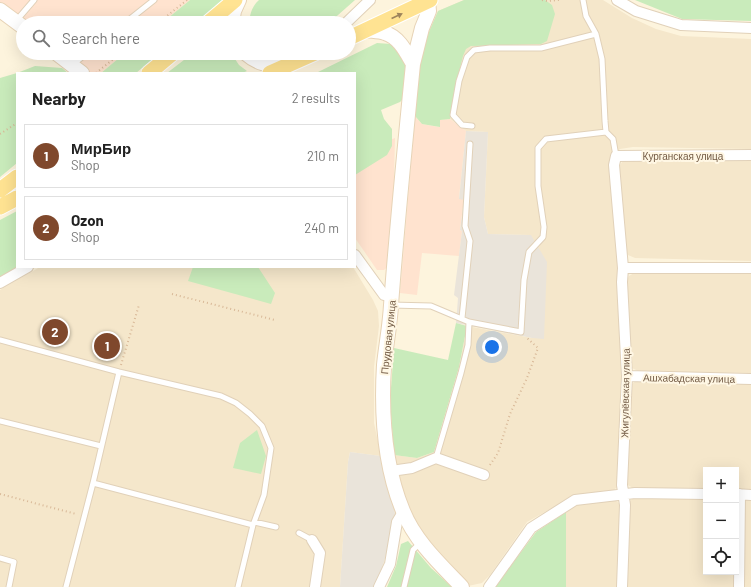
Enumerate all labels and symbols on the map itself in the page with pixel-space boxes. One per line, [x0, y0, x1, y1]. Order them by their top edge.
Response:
one-way arrow [391, 12, 403, 19]
street label: Курганская улица [643, 150, 724, 162]
street label: Прудовая улица [378, 299, 398, 375]
pin: 2 [42, 317, 68, 347]
pin: 1 [94, 331, 120, 361]
your location [482, 337, 502, 357]
street label: Жигулёвская улица [618, 348, 632, 438]
street label: Ашхабадская улица [643, 371, 736, 385]

